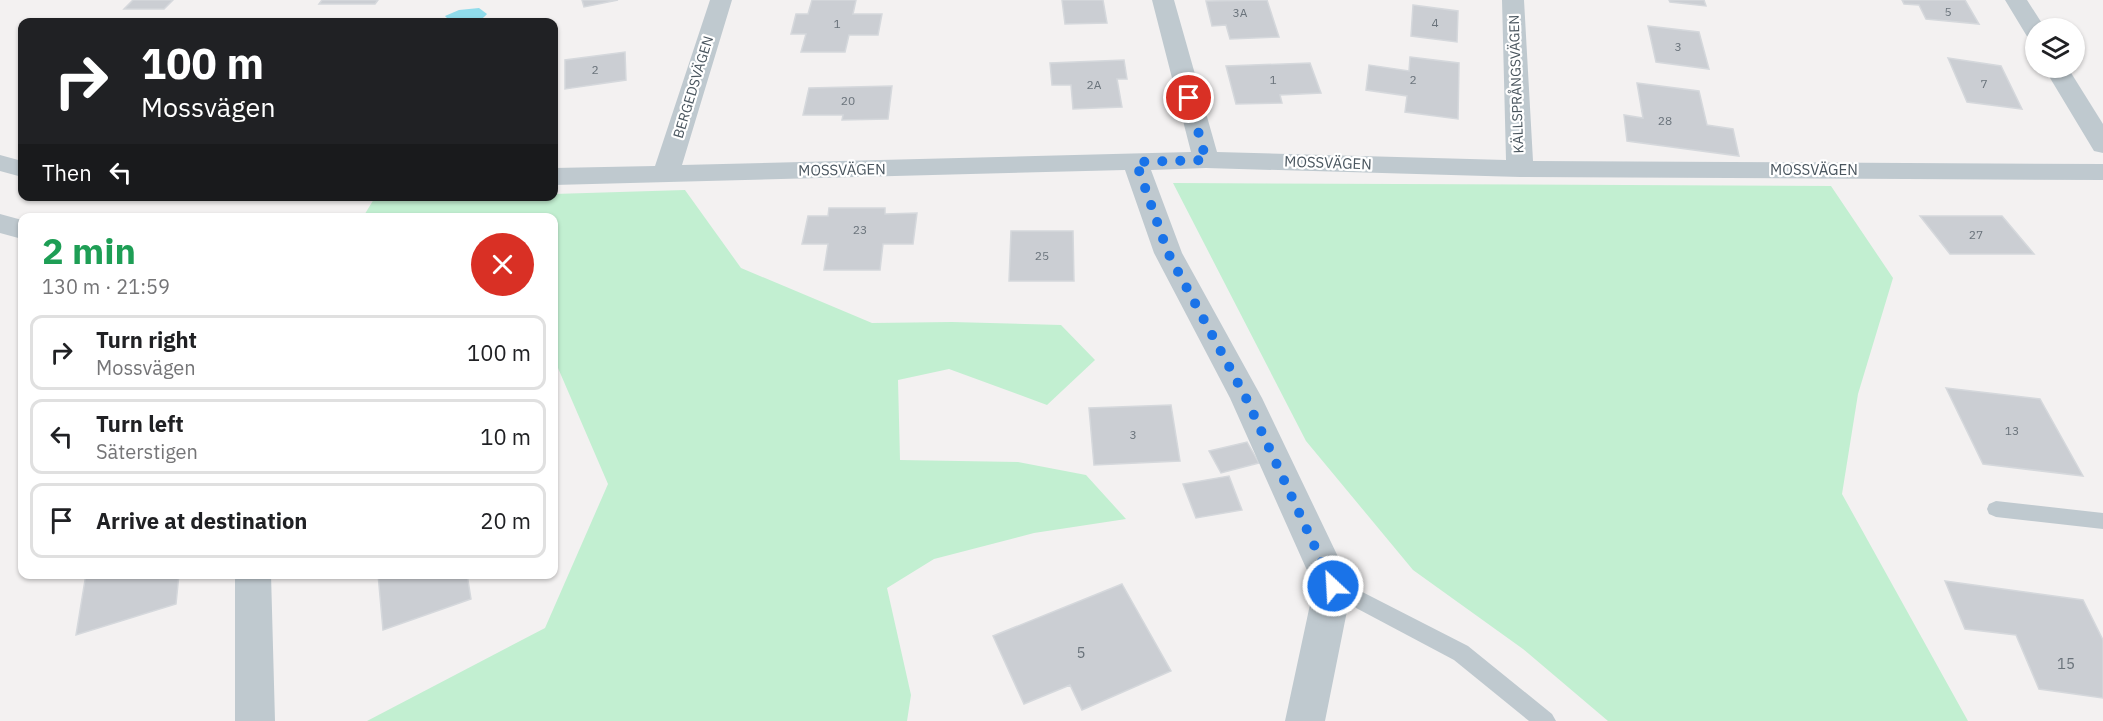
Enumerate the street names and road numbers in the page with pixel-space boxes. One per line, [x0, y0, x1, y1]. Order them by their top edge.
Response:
street label: KÄLLSPRÅNGSVÄGEN [1504, 14, 1527, 154]
street label: BERGEDSVÄGEN [669, 34, 717, 140]
street label: MOSSVÄGEN [1284, 151, 1372, 174]
street label: MOSSVÄGEN [798, 159, 886, 180]
street label: MOSSVÄGEN [1770, 160, 1858, 179]

